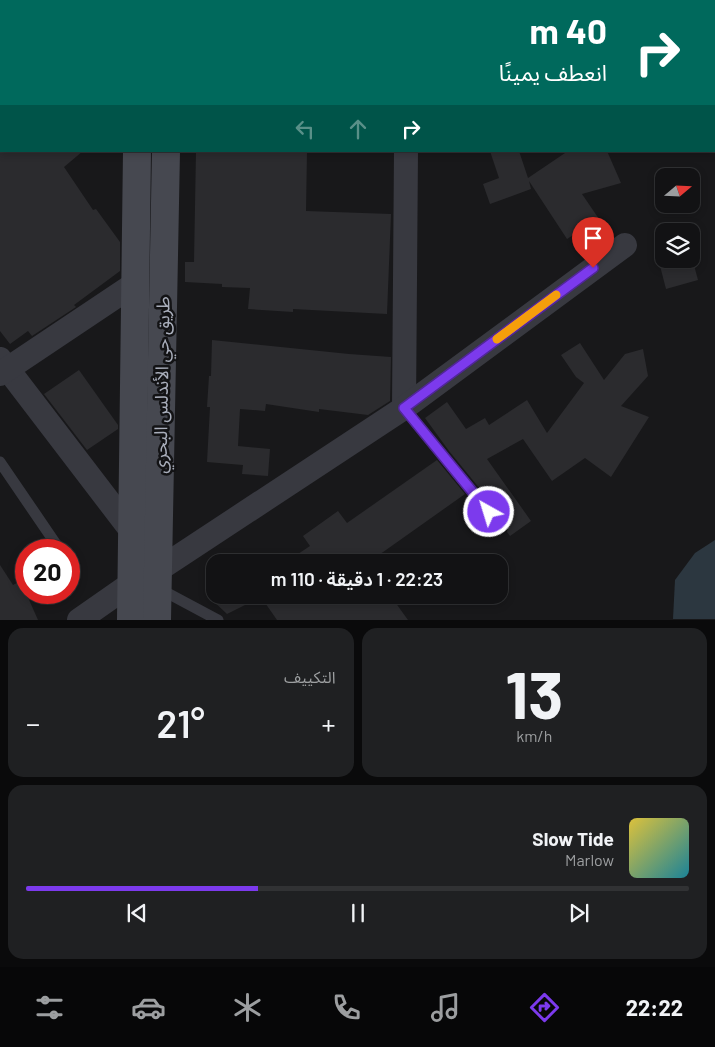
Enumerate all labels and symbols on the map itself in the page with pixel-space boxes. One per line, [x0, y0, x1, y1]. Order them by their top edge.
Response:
north arrow [655, 168, 700, 212]
pin [572, 217, 614, 268]
street label: طريق حي الأندلس البحري [148, 296, 177, 474]
position arrow [462, 485, 514, 537]
speed limit sign: 20 [15, 539, 80, 604]

